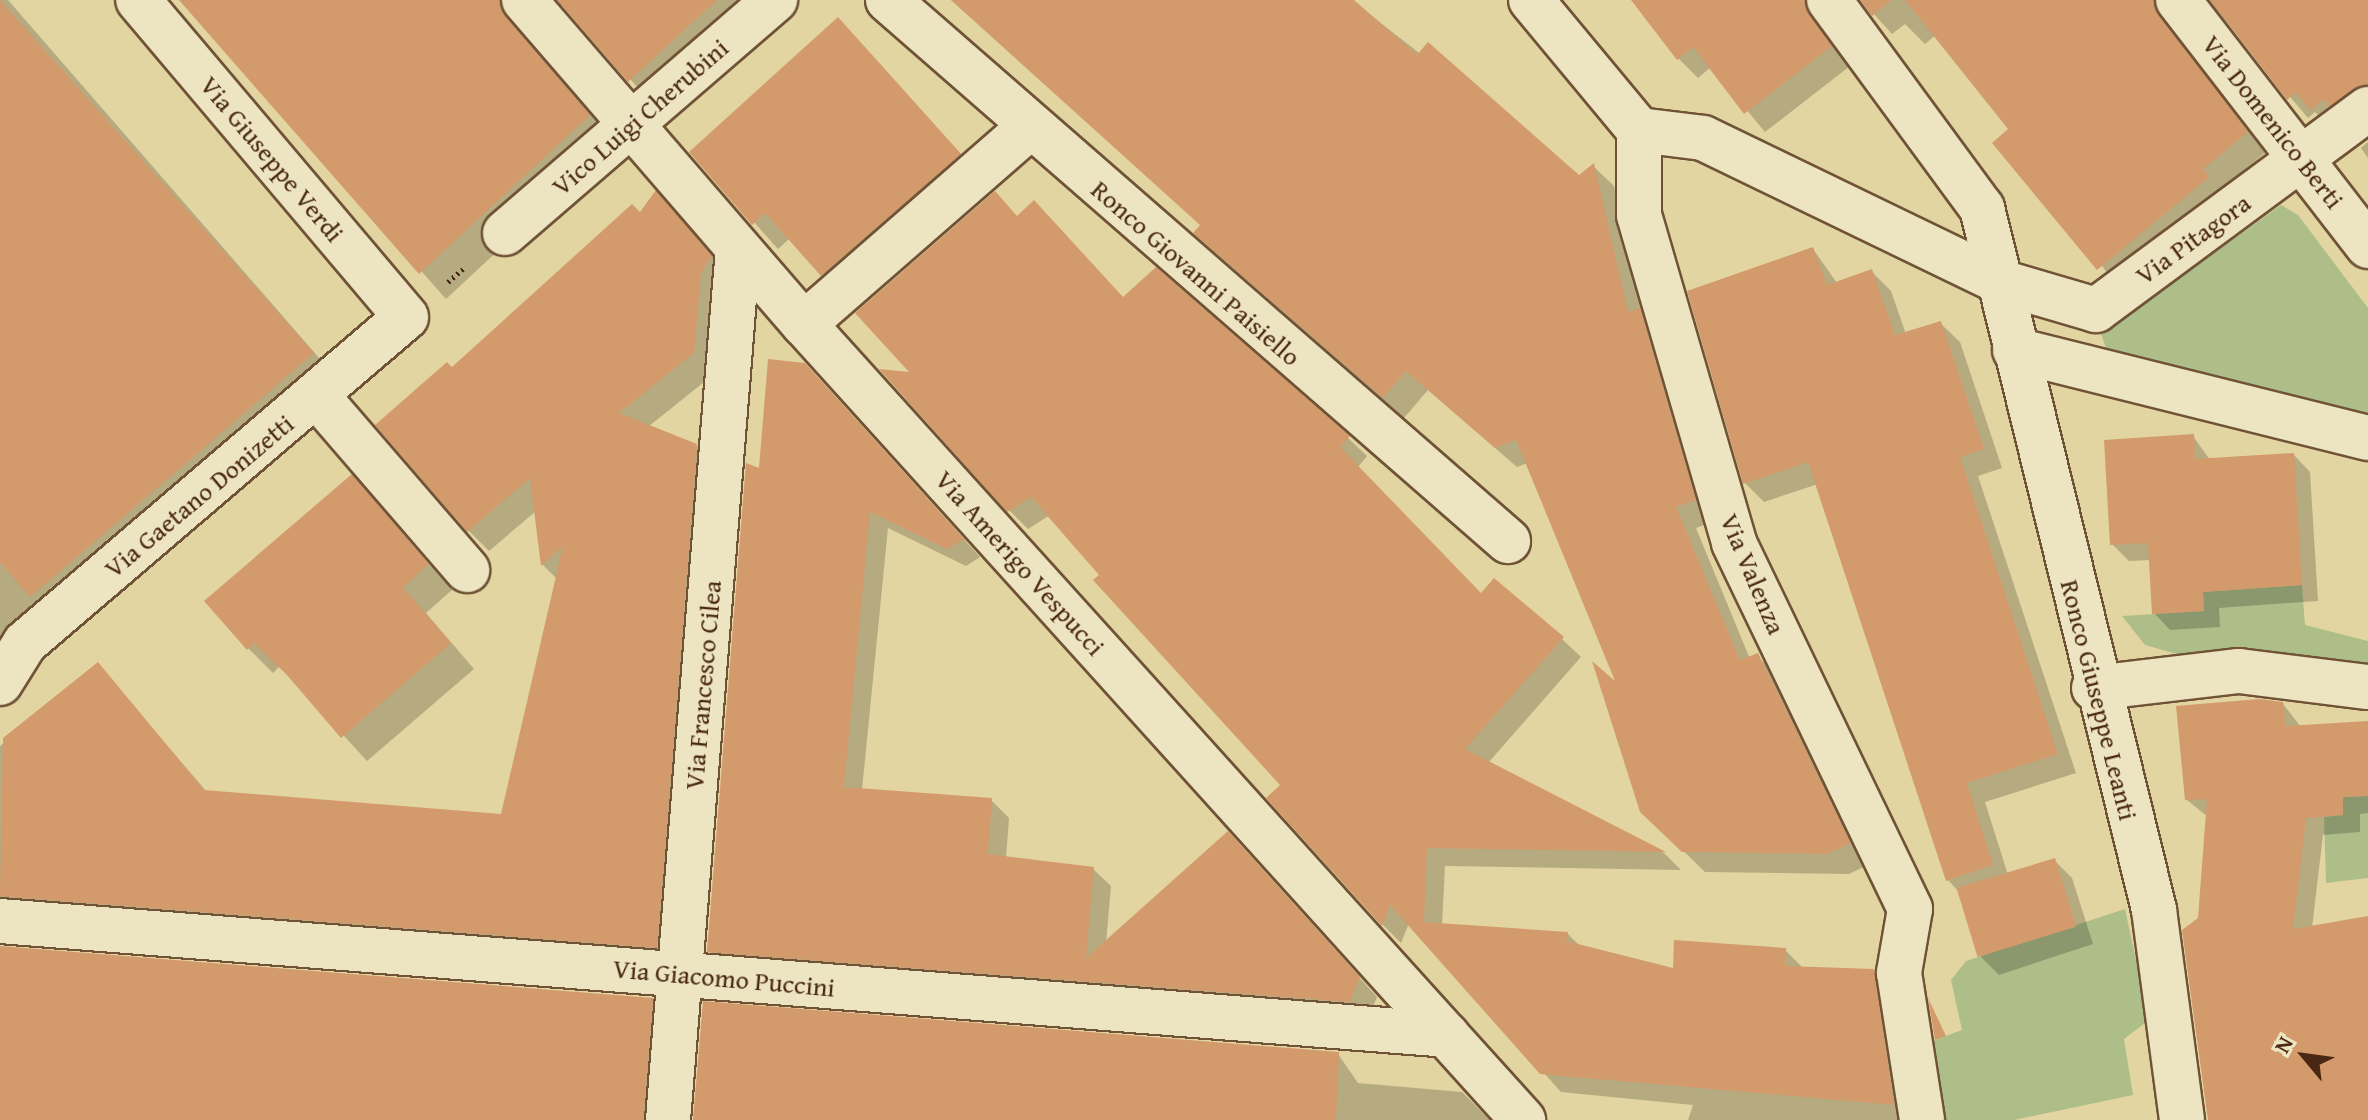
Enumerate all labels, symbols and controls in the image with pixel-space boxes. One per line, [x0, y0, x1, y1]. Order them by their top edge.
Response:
street label: Via Domenico Berti [2196, 29, 2350, 215]
street label: Vico Luigi Cherubini [546, 32, 734, 202]
street label: Via Giuseppe Verdi [194, 70, 350, 248]
street label: Ronco Giovanni Paisiello [1085, 174, 1307, 372]
street label: Via Pitagora [2130, 187, 2256, 291]
street label: Via Gaetano Donizetti [98, 408, 300, 584]
street label: Via Amerigo Vespucci [929, 464, 1111, 662]
street label: Via Valenza [1714, 509, 1792, 639]
street label: Ronco Giuseppe Leanti [2054, 576, 2144, 824]
street label: Via Francesco Cilea [678, 579, 728, 791]
street label: Via Giacomo Puccini [612, 953, 836, 1003]
north arrow [2264, 1016, 2344, 1096]
text: N [2265, 1030, 2301, 1059]

